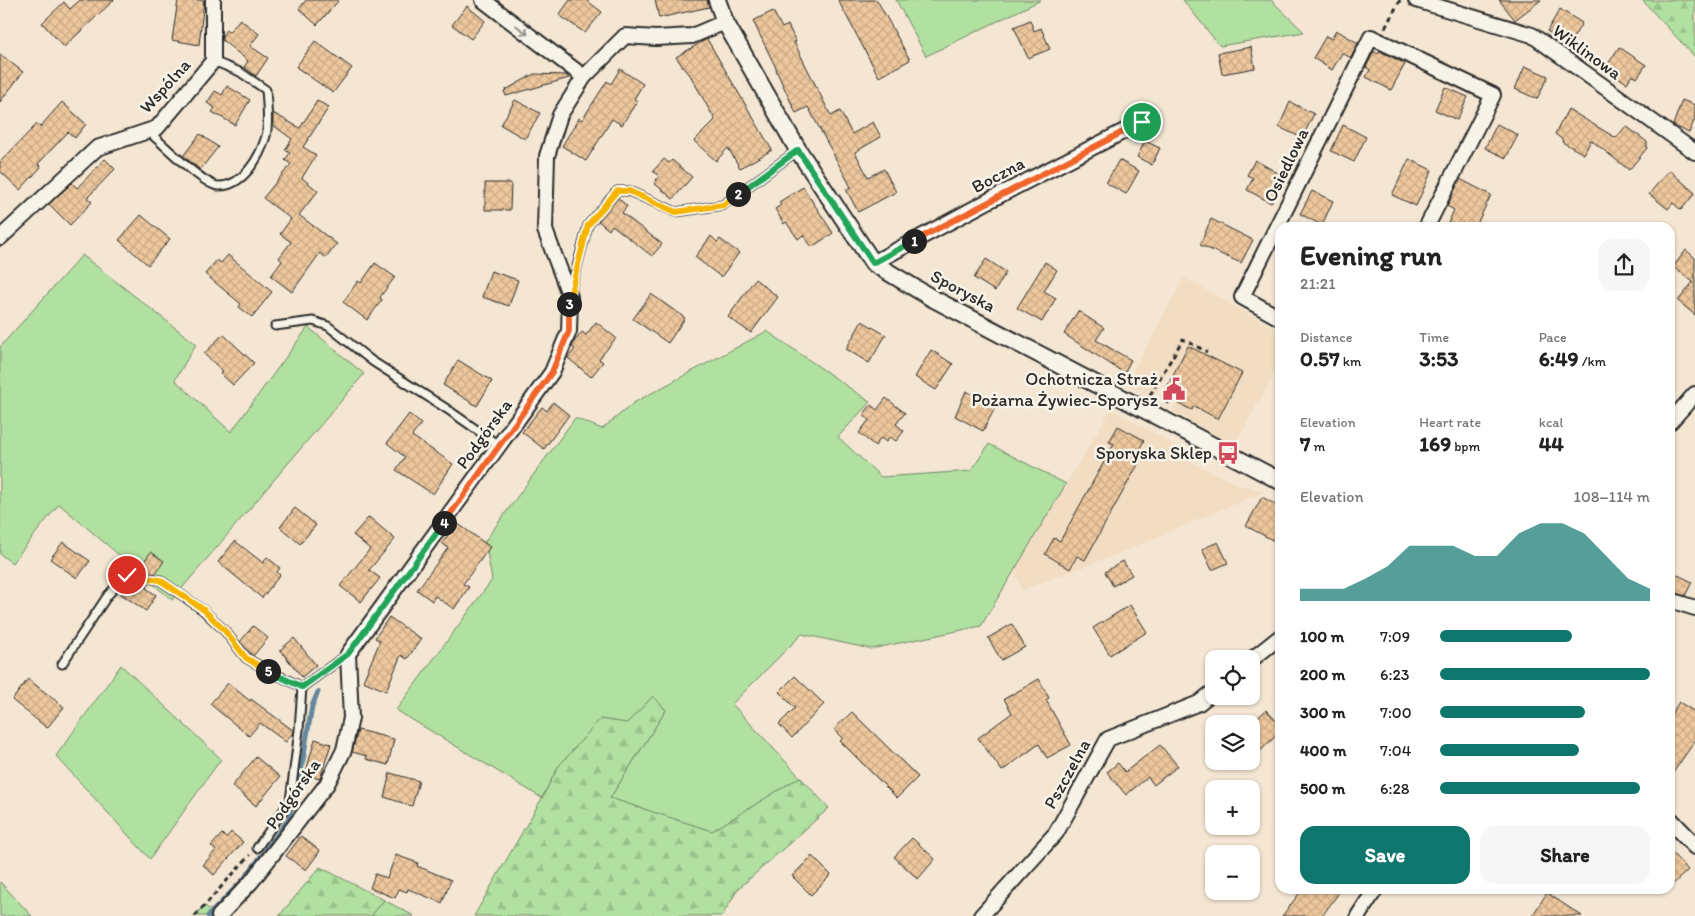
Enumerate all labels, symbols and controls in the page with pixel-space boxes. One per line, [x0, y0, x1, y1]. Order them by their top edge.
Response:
street label: Wiklinowa [1548, 20, 1626, 85]
one-way arrow [515, 24, 528, 35]
street label: Wspólna [135, 54, 196, 118]
pin [1121, 101, 1163, 143]
icon: arrive [1128, 108, 1156, 136]
street label: Osiedlowa [1259, 124, 1314, 206]
street label: Boczna [968, 152, 1028, 198]
pin: 2 [726, 182, 750, 206]
text: 2 [735, 186, 742, 203]
pin: 1 [902, 228, 926, 254]
text: 1 [911, 233, 918, 250]
text: Evening run [1300, 238, 1442, 272]
button: share [1598, 239, 1650, 291]
street label: Sporyska [927, 265, 999, 317]
text: 21:21 [1300, 274, 1336, 293]
pin: 3 [556, 292, 582, 316]
text: 3 [566, 296, 573, 313]
text: Distance [1300, 329, 1352, 346]
text: Time [1419, 329, 1449, 346]
text: Pace [1539, 329, 1567, 346]
text: 0.57 [1300, 346, 1340, 371]
text: 3:53 [1419, 346, 1458, 371]
text: 6:49 [1539, 346, 1579, 371]
text: km [1340, 353, 1361, 370]
text: /km [1579, 353, 1606, 370]
place label: Ochotnicza Straż Pożarna Żywiec-Sporysz [971, 368, 1159, 411]
public building icon: Ochotnicza Straż Pożarna Żywiec-Sporysz [1161, 376, 1187, 402]
street label: Podgórska [451, 394, 517, 473]
text: Elevation [1300, 414, 1356, 431]
text: Heart rate [1419, 414, 1481, 431]
text: kcal [1539, 414, 1564, 431]
text: 7 [1300, 431, 1310, 456]
text: 169 [1419, 431, 1451, 456]
text: 44 [1539, 431, 1564, 456]
text: m [1310, 438, 1325, 455]
text: bpm [1451, 438, 1480, 455]
bus stop icon: Sporyska Sklep [1215, 440, 1241, 466]
place label: Sporyska Sklep [1096, 442, 1212, 464]
text: Elevation [1300, 487, 1364, 506]
text: 108–114 m [1574, 487, 1650, 506]
pin: 4 [432, 510, 456, 536]
text: 4 [440, 515, 449, 532]
pin [106, 554, 148, 596]
icon: check [113, 561, 141, 589]
text: 100 m [1300, 627, 1344, 646]
text: 7:09 [1380, 627, 1410, 646]
map controls [1205, 650, 1260, 900]
button: locate [1205, 650, 1260, 705]
pin: 5 [256, 658, 280, 684]
text: 5 [265, 663, 272, 680]
text: 200 m [1300, 665, 1345, 684]
text: 6:23 [1380, 665, 1410, 684]
text: 300 m [1300, 703, 1346, 722]
text: 7:00 [1380, 703, 1412, 722]
button: layers [1205, 715, 1260, 770]
street label: Pszczelna [1039, 735, 1095, 813]
text: 400 m [1300, 741, 1346, 760]
text: 7:04 [1380, 741, 1411, 760]
street label: Podgórska [261, 754, 326, 833]
text: 500 m [1300, 779, 1345, 798]
text: 6:28 [1380, 779, 1410, 798]
button: + [1205, 780, 1260, 835]
button: Save [1300, 826, 1470, 884]
button: Share [1480, 826, 1650, 884]
button: − [1205, 845, 1260, 900]

